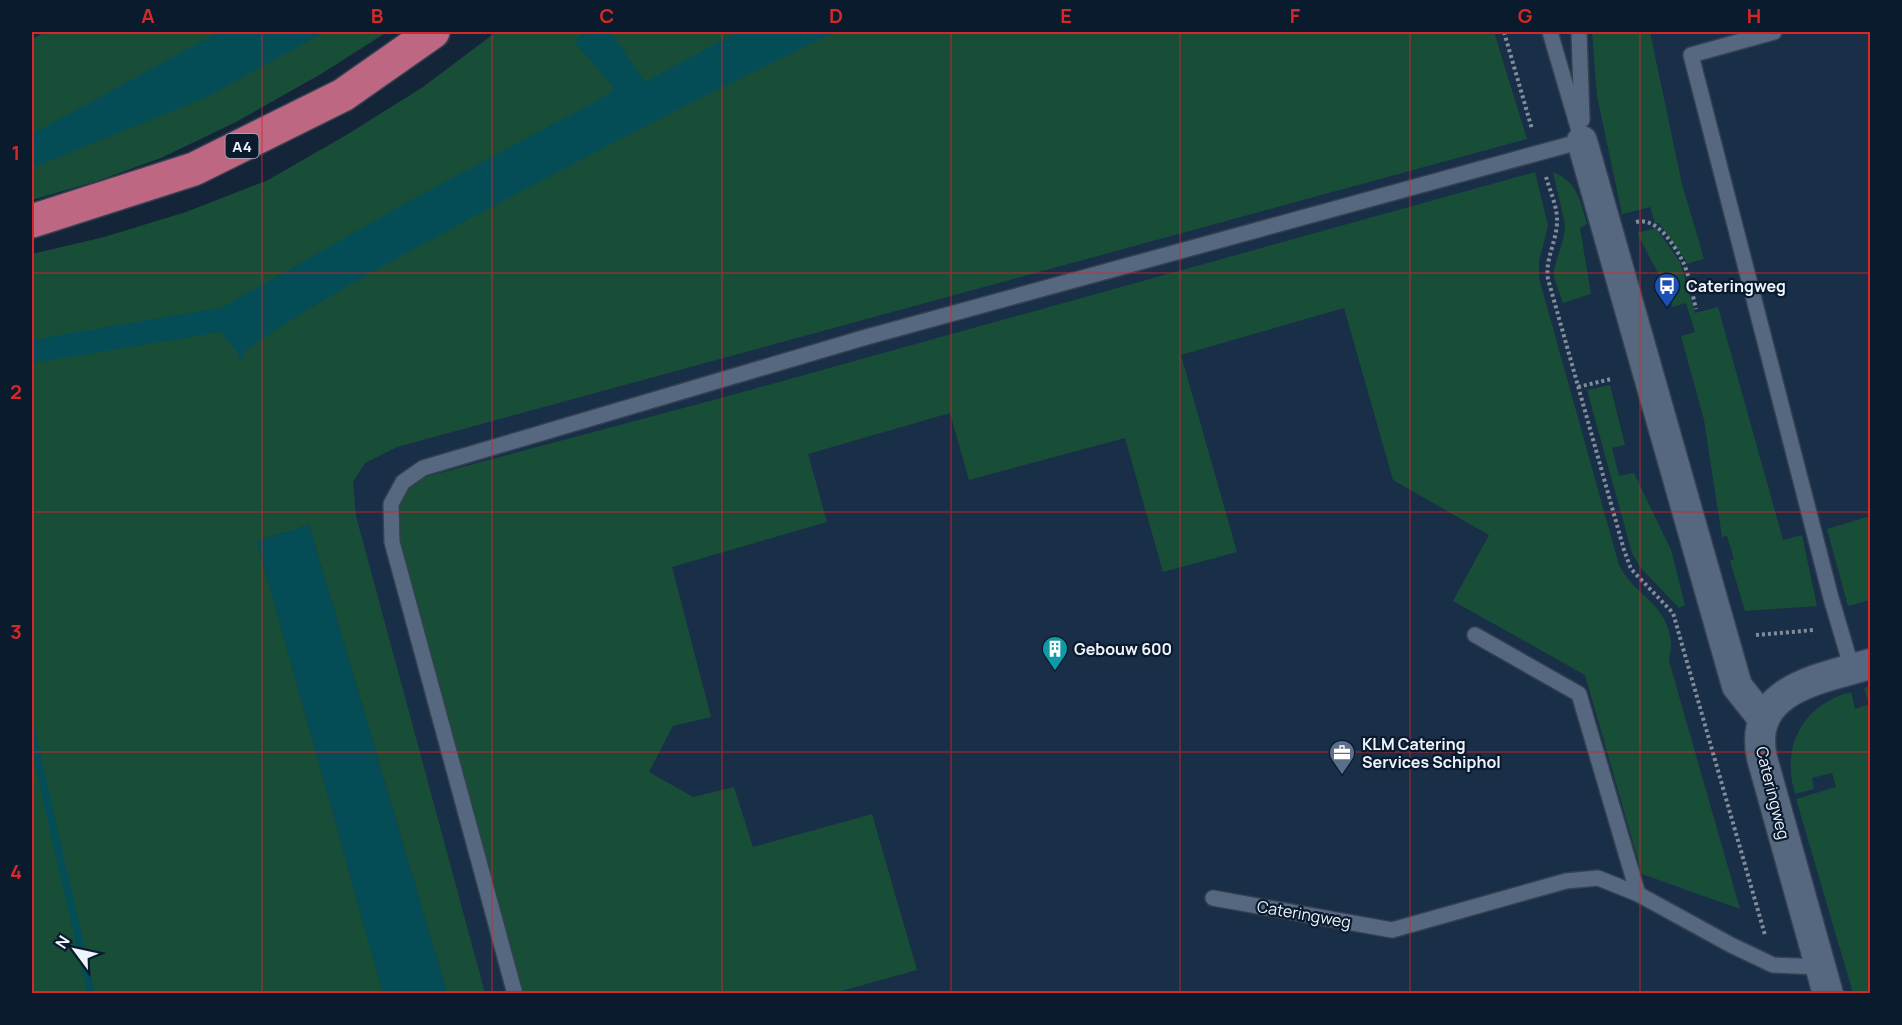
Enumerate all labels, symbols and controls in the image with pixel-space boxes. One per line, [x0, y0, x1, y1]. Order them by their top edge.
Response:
text: A [141, 2, 155, 29]
text: B [371, 2, 384, 29]
text: C [600, 2, 614, 29]
text: D [829, 2, 843, 29]
text: E [1060, 2, 1072, 29]
text: F [1290, 2, 1301, 29]
text: G [1518, 2, 1533, 29]
text: H [1747, 2, 1761, 29]
road number: A4 [226, 134, 258, 158]
text: 1 [12, 139, 20, 166]
bus stop icon: Cateringweg [1652, 271, 1682, 309]
place label: Cateringweg [1686, 275, 1786, 297]
text: 2 [10, 378, 22, 405]
text: 3 [10, 618, 22, 645]
building icon: Gebouw 600 [1040, 634, 1070, 672]
place label: Gebouw 600 [1074, 638, 1172, 660]
place label: KLM Catering Services Schiphol [1362, 733, 1501, 773]
office icon: KLM Catering Services Schiphol [1327, 738, 1357, 776]
street label: Cateringweg [1751, 744, 1795, 842]
text: 4 [10, 858, 22, 885]
street label: Cateringweg [1255, 895, 1353, 933]
north arrow [45, 920, 105, 980]
text: N [50, 931, 75, 953]

